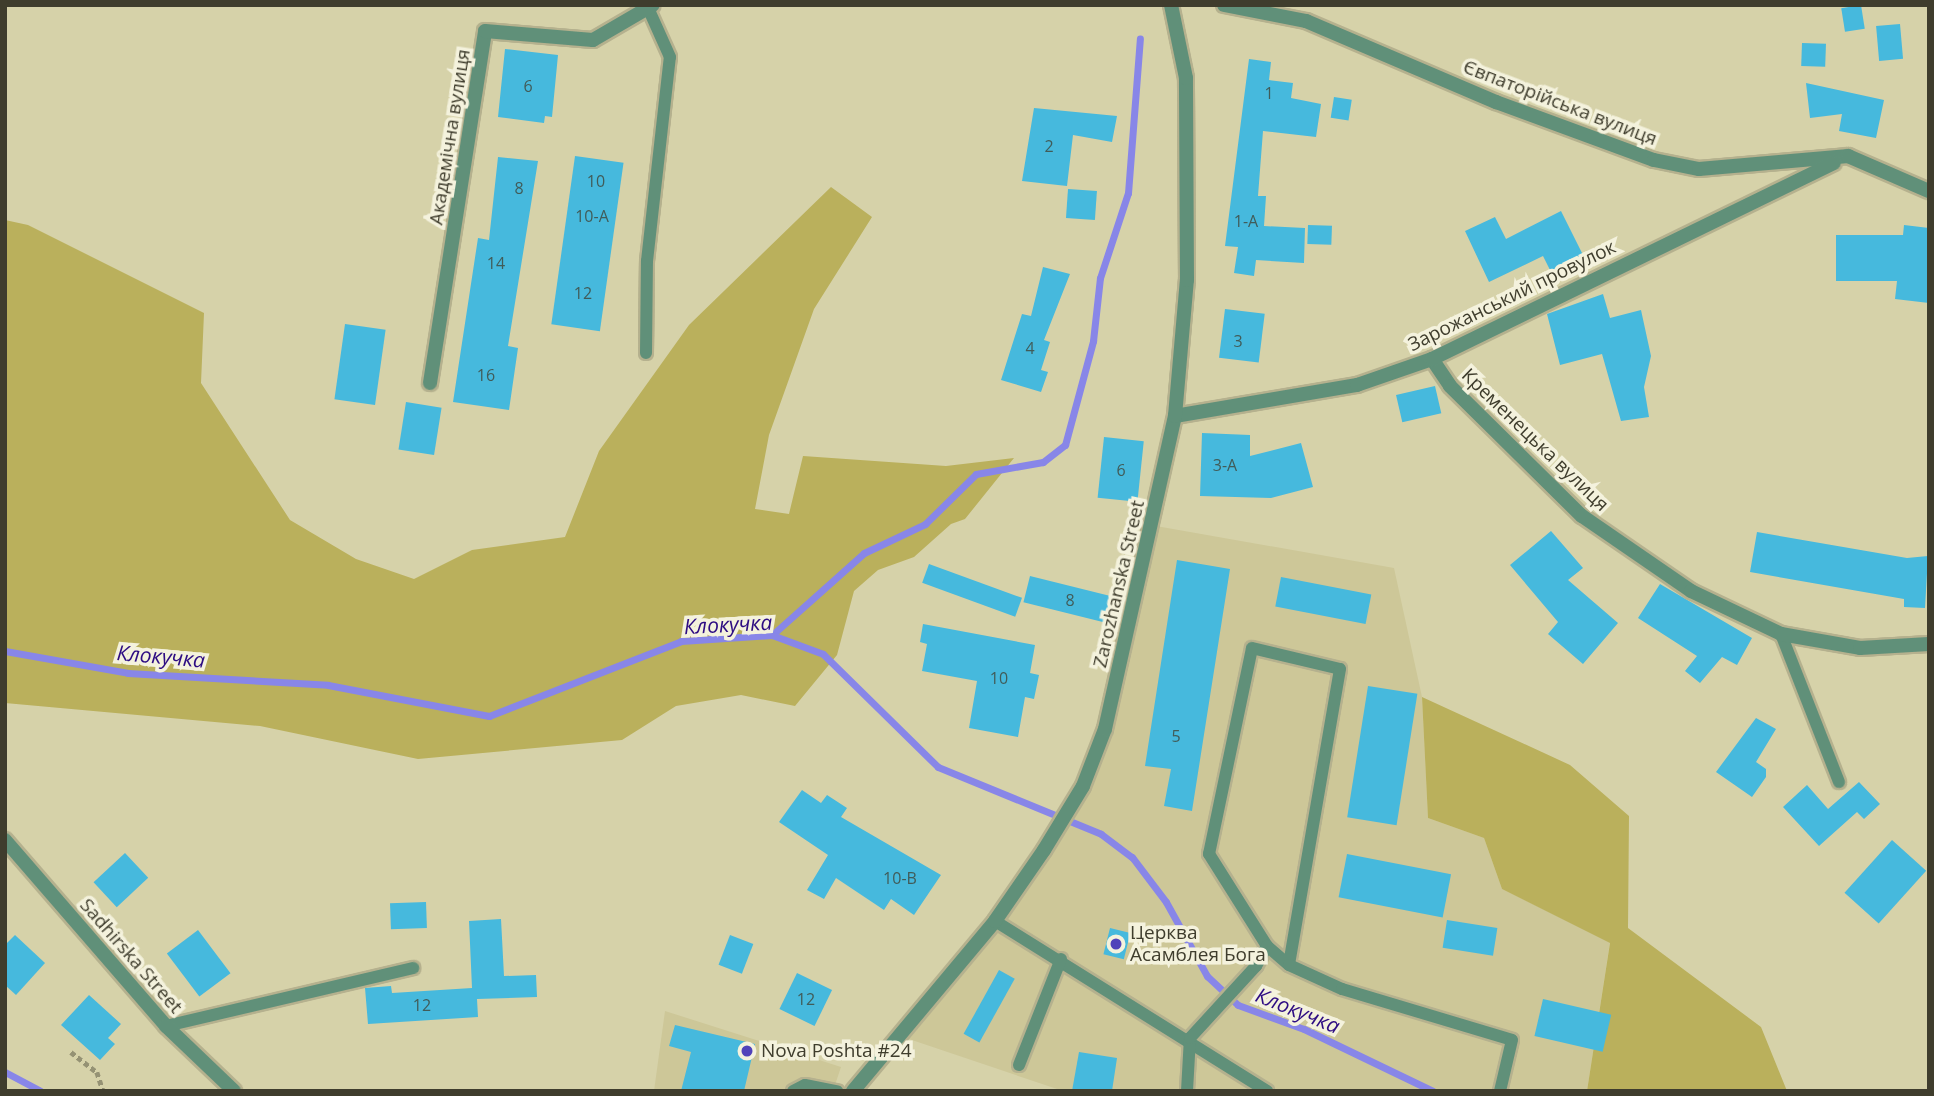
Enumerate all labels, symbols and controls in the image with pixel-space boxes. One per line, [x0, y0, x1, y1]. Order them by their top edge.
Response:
street label: Академічна вулиця [425, 48, 475, 226]
street label: Євпаторійська вулиця [1460, 56, 1660, 150]
house number: 6 [523, 76, 533, 96]
house number: 1 [1264, 83, 1274, 103]
house number: 2 [1044, 136, 1054, 156]
house number: 10 [587, 171, 605, 191]
house number: 8 [514, 178, 524, 198]
house number: 10-А [575, 206, 609, 226]
house number: 1-А [1234, 211, 1258, 231]
street label: Зарожанський провулок [1405, 236, 1619, 356]
house number: 14 [487, 253, 505, 273]
house number: 12 [574, 283, 592, 303]
house number: 3 [1233, 331, 1243, 351]
house number: 4 [1025, 338, 1035, 358]
street label: Кременецька вулиця [1457, 364, 1613, 516]
house number: 16 [477, 365, 495, 385]
house number: 3-А [1213, 455, 1237, 475]
house number: 6 [1116, 460, 1126, 480]
street label: Zarozhanska Street [1089, 498, 1149, 670]
house number: 8 [1065, 590, 1075, 610]
water label: Клокучка [683, 609, 773, 639]
water label: Клокучка [116, 640, 206, 672]
house number: 10 [990, 668, 1008, 688]
house number: 5 [1171, 726, 1181, 746]
house number: 10-В [883, 868, 917, 888]
street label: Sadhirska Street [75, 894, 187, 1018]
place label: Церква Асамблея Бога [1130, 922, 1266, 966]
marker: Церква Асамблея Бога [1108, 936, 1124, 952]
water label: Клокучка [1252, 982, 1344, 1038]
house number: 12 [797, 989, 815, 1009]
house number: 12 [413, 995, 431, 1015]
place label: Nova Poshta #24 [761, 1040, 912, 1062]
marker: Nova Poshta #24 [739, 1043, 755, 1059]

